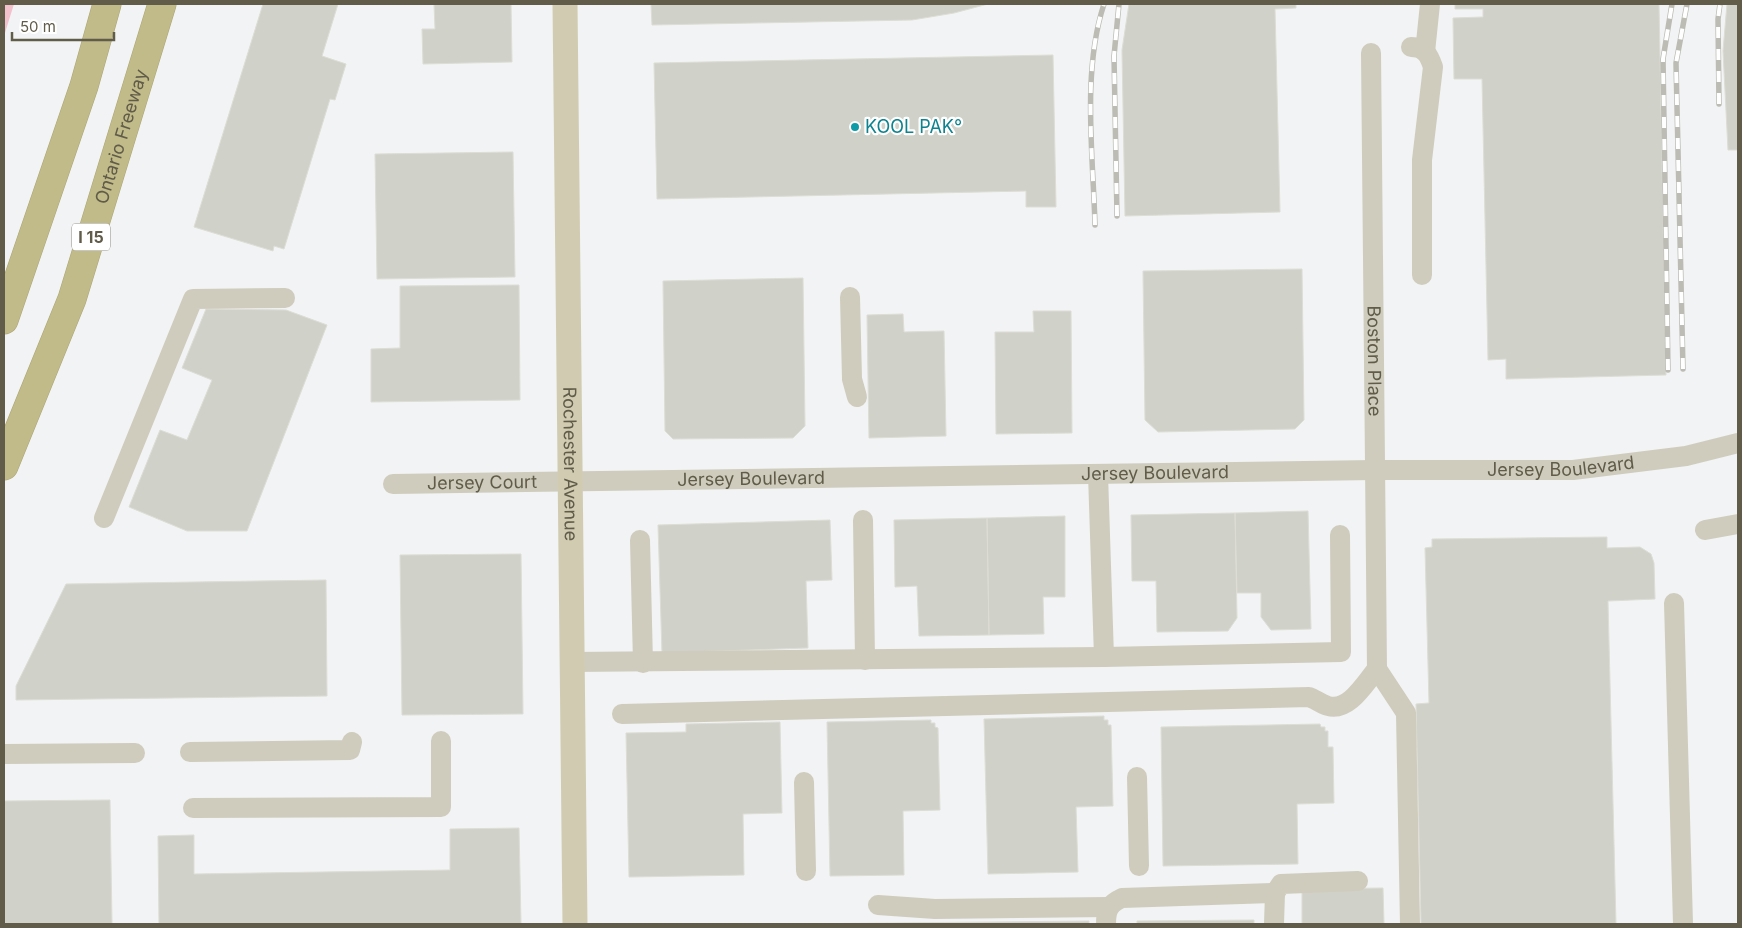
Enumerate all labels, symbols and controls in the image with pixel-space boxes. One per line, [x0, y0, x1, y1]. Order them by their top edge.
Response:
scale bar [12, 10, 115, 42]
text: 50 m [20, 17, 56, 36]
street label: Ontario Freeway [91, 67, 151, 206]
place label: KOOL PAK° [865, 116, 962, 137]
marker: KOOL PAK° [849, 121, 861, 133]
road number: I 15 [72, 223, 110, 250]
street label: Boston Place [1363, 305, 1386, 417]
street label: Rochester Avenue [559, 387, 582, 541]
street label: Jersey Boulevard [1487, 451, 1636, 480]
street label: Jersey Boulevard [1081, 461, 1229, 484]
street label: Jersey Boulevard [677, 467, 825, 490]
street label: Jersey Court [427, 471, 537, 494]

